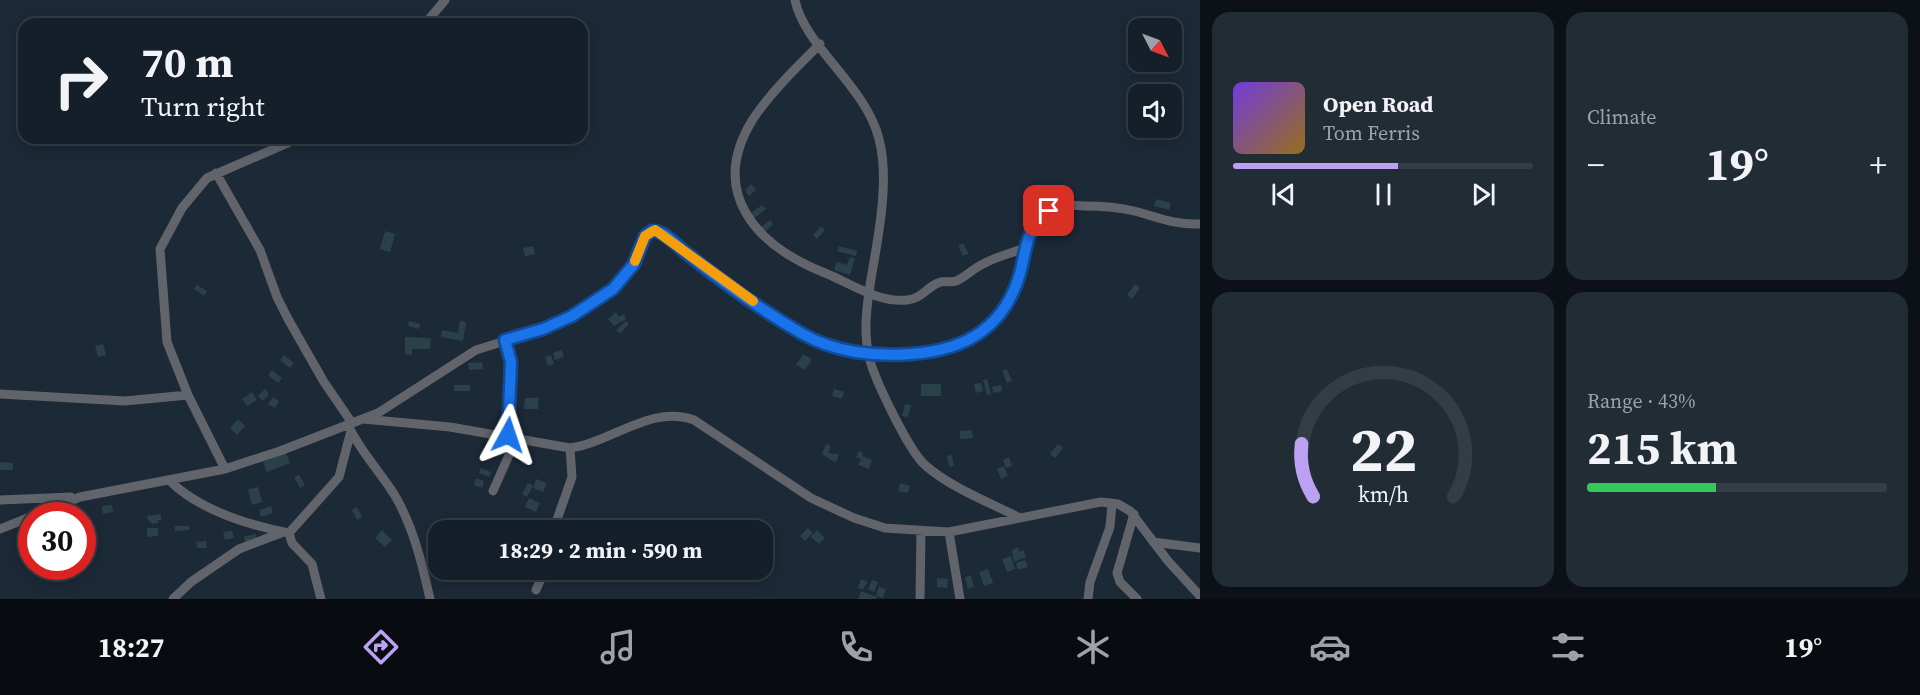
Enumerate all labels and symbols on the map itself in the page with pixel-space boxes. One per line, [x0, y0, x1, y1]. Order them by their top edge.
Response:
north arrow [1128, 18, 1182, 72]
pin [1023, 185, 1074, 236]
position arrow [476, 403, 540, 467]
speed limit sign: 30 [18, 502, 96, 580]

